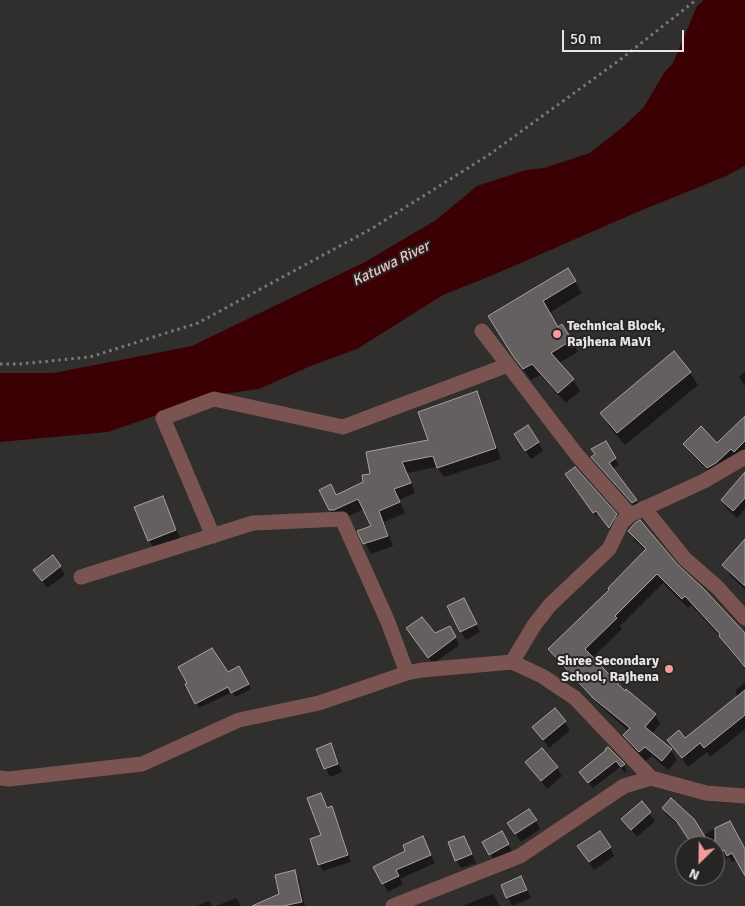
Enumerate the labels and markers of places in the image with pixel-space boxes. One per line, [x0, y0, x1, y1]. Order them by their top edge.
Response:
place label: Technical Block, Rajhena MaVi [567, 318, 665, 351]
marker: Technical Block, Rajhena MaVi [551, 328, 563, 340]
place label: Shree Secondary School, Rajhena [557, 653, 659, 686]
marker: Shree Secondary School, Rajhena [663, 663, 675, 675]

